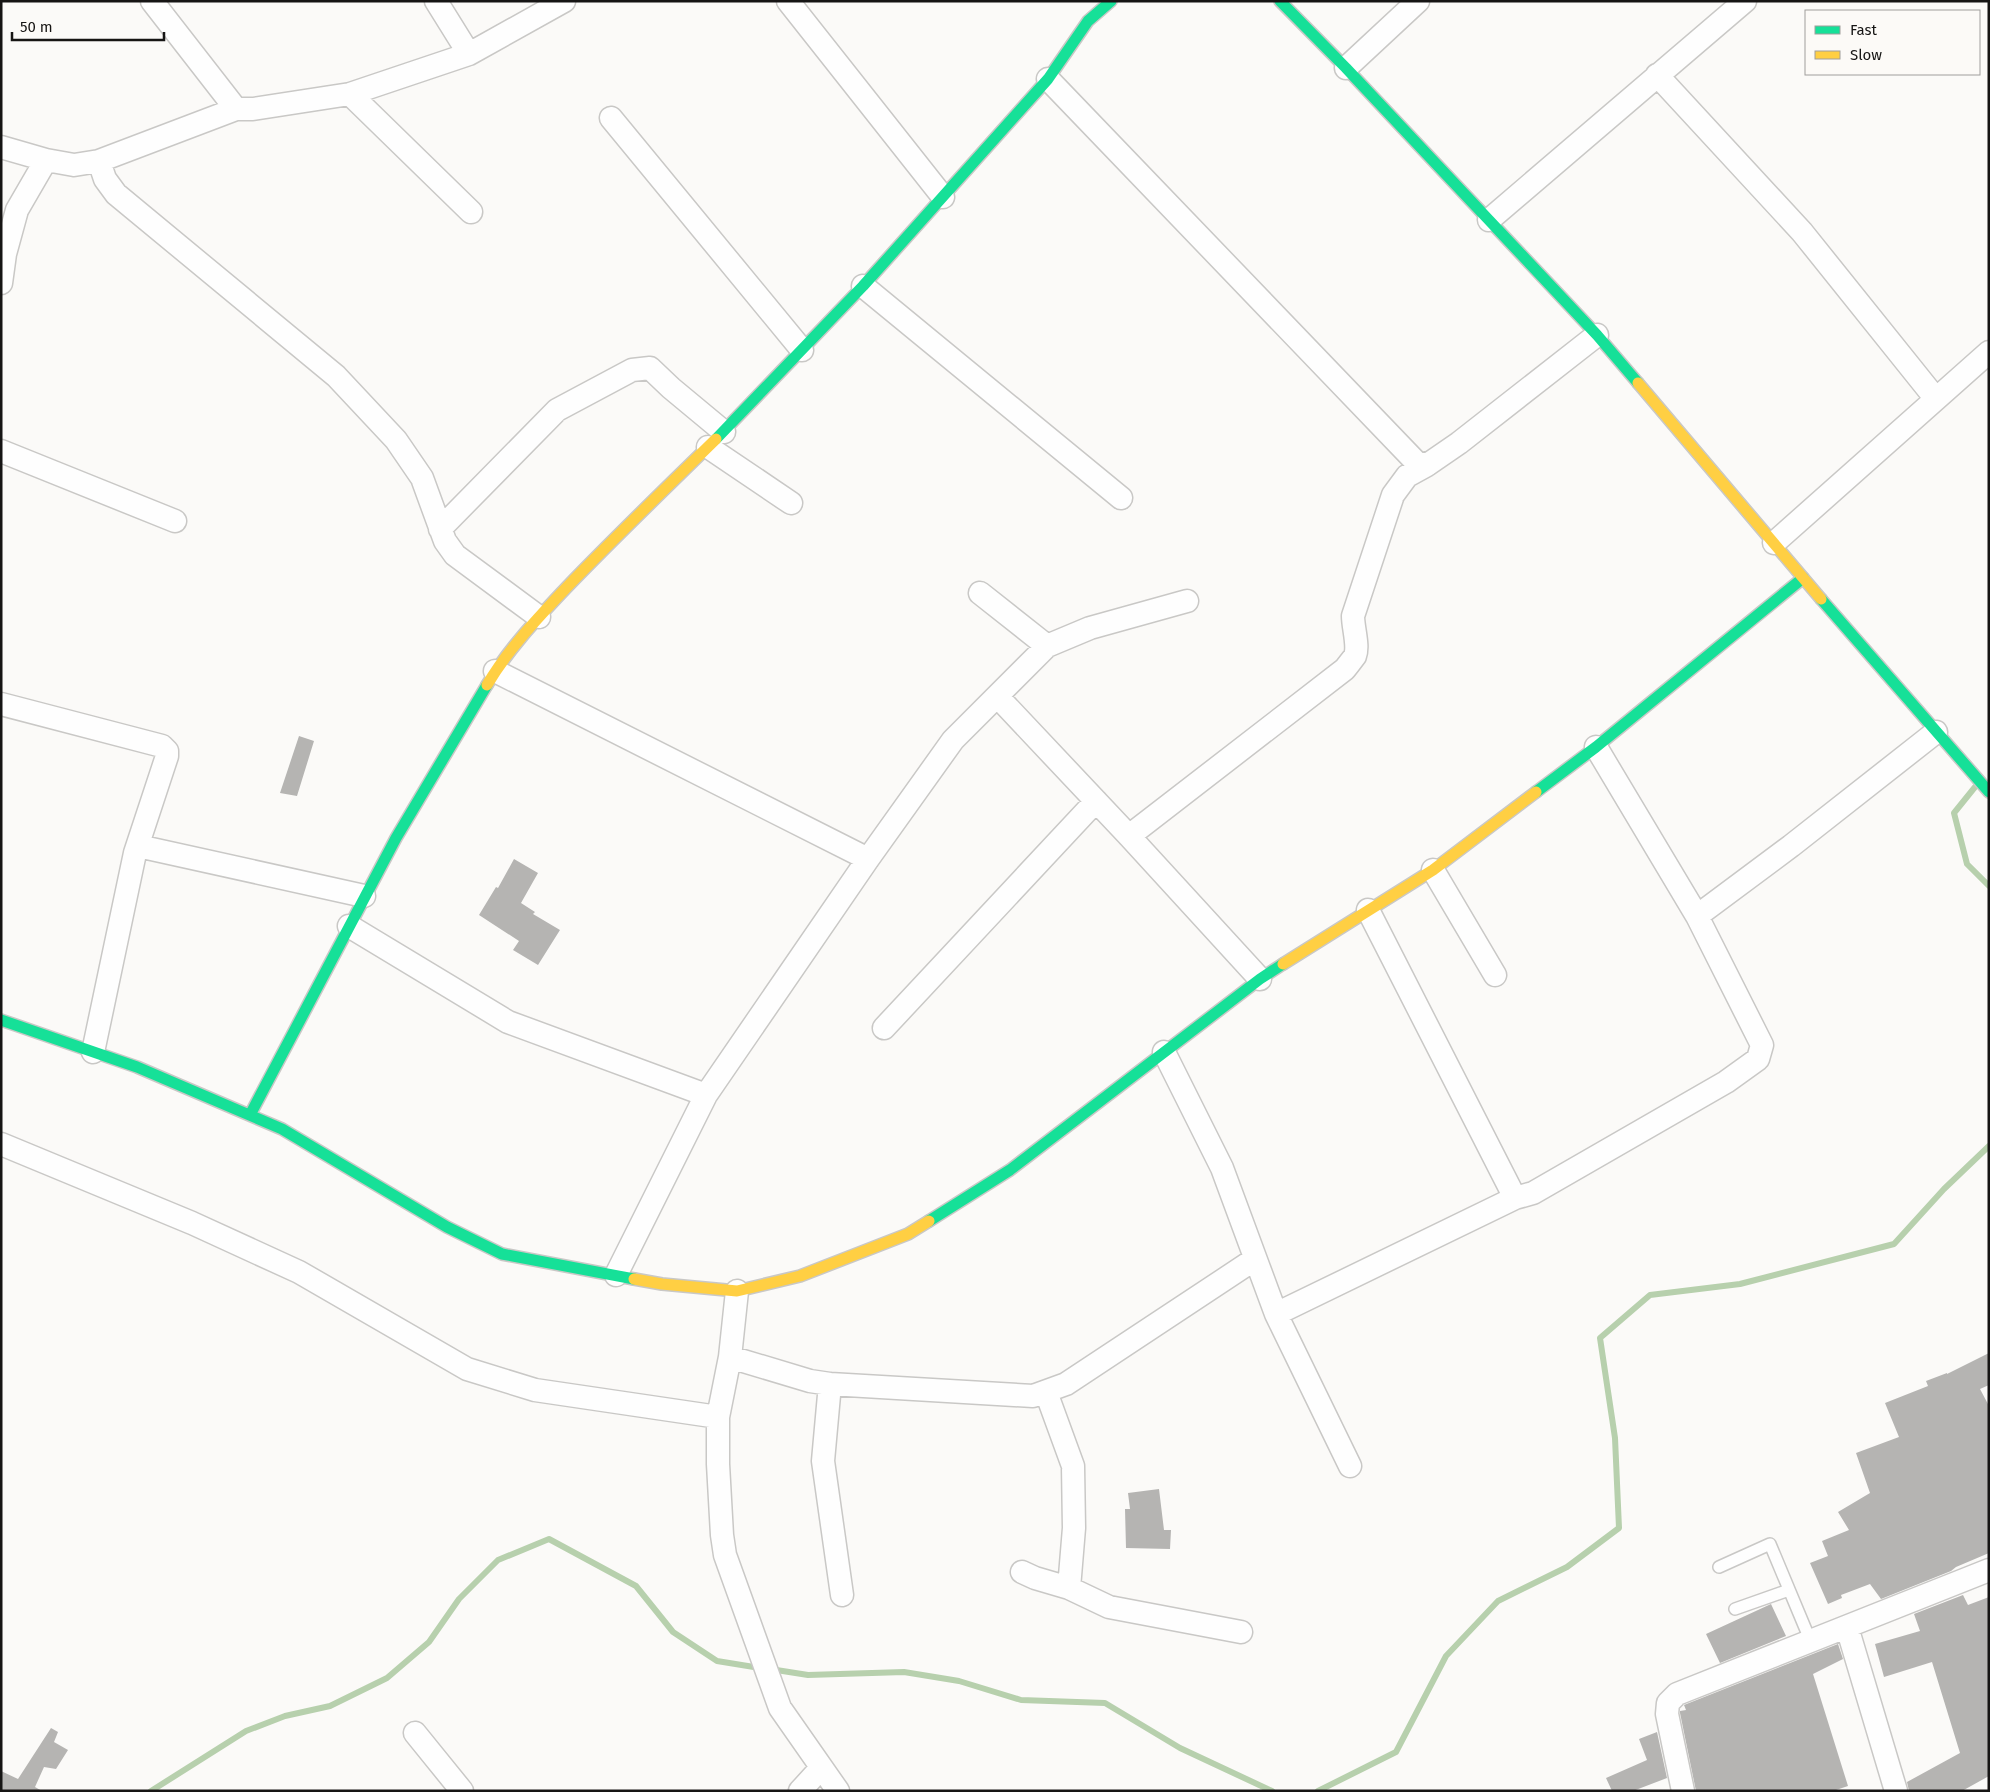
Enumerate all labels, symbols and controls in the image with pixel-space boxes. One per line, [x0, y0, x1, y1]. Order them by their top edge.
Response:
scale bar [12, 10, 165, 42]
legend [1805, 10, 1980, 75]
text: 50 m [20, 18, 53, 36]
text: Fast [1850, 21, 1877, 39]
text: Slow [1850, 46, 1882, 64]

